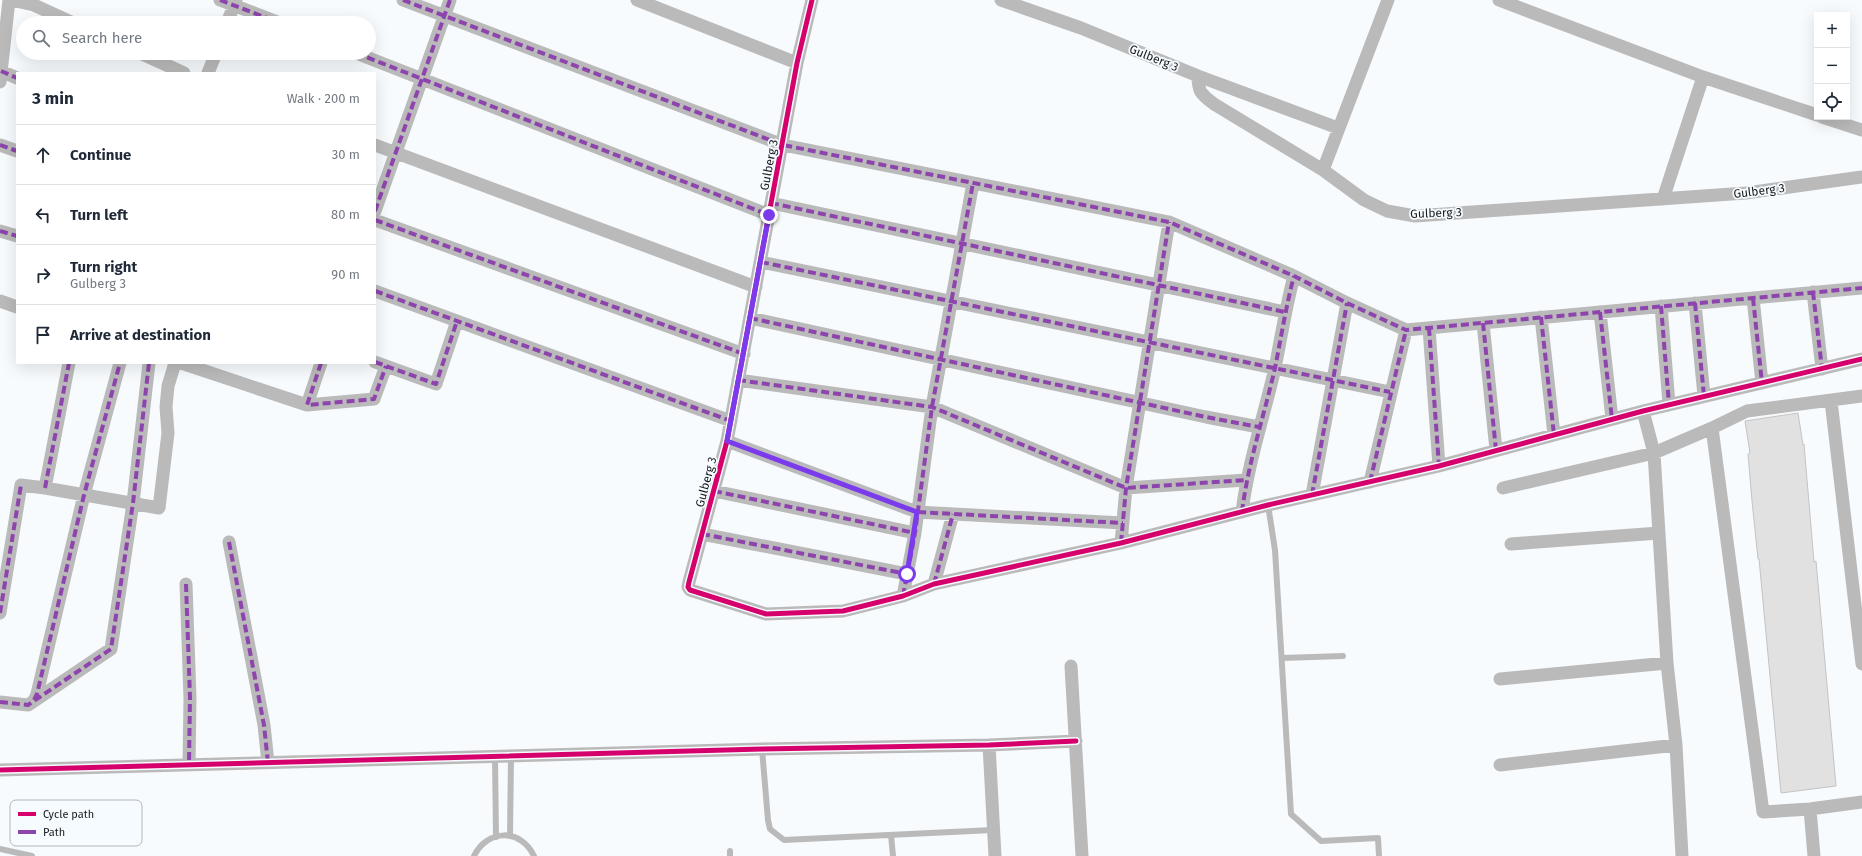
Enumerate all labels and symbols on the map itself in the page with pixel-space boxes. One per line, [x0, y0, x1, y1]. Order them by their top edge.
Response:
street label: Gulberg 3 [1127, 42, 1181, 74]
street label: Gulberg 3 [757, 138, 781, 192]
street label: Gulberg 3 [1733, 181, 1785, 201]
street label: Gulberg 3 [1410, 205, 1462, 221]
route end [760, 206, 778, 224]
street label: Gulberg 3 [693, 455, 719, 509]
route start [898, 565, 916, 583]
legend [10, 800, 142, 846]
text: Cycle path [43, 808, 94, 821]
text: Path [43, 826, 65, 839]

